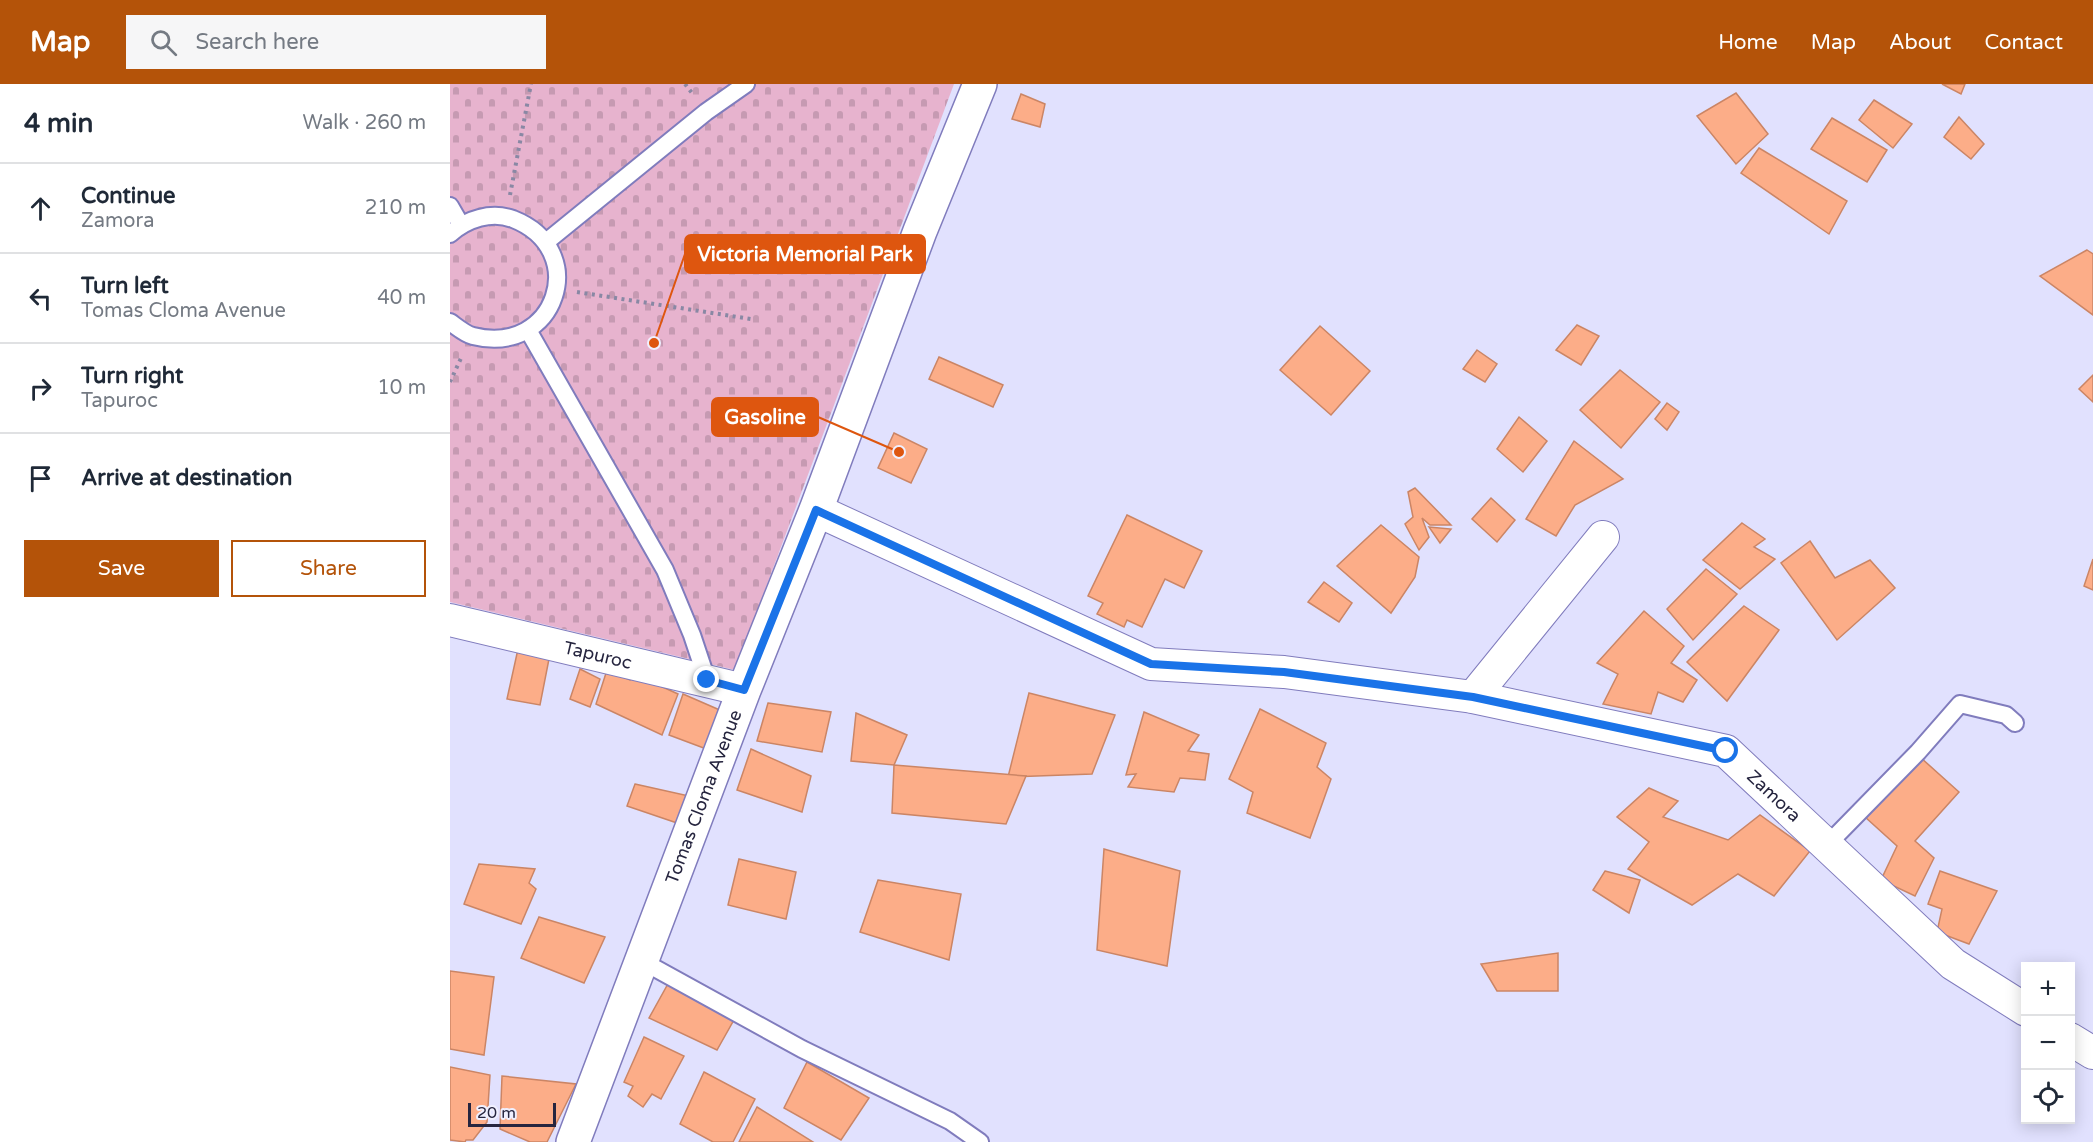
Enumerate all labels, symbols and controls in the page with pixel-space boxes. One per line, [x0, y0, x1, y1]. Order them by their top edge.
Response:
search box [126, 15, 546, 69]
text: Map [30, 25, 90, 59]
icon: search [147, 26, 180, 59]
text: Search here [195, 29, 319, 55]
text: Home [1718, 30, 1778, 55]
text: Map [1811, 30, 1856, 55]
text: About [1889, 30, 1951, 55]
text: Contact [1984, 30, 2063, 55]
text: 4 min [24, 108, 93, 139]
text: Walk · 260 m [303, 111, 426, 135]
text: Continue [81, 183, 176, 209]
icon: ahead [24, 192, 57, 225]
text: 210 m [365, 196, 426, 220]
text: Zamora [81, 209, 154, 233]
callout: Victoria Memorial Park [685, 235, 925, 273]
text: Victoria Memorial Park [697, 243, 913, 267]
text: Turn left [81, 273, 169, 299]
icon: left [24, 282, 57, 315]
text: 40 m [377, 286, 426, 310]
text: Tomas Cloma Avenue [81, 299, 286, 323]
text: Turn right [81, 363, 183, 389]
icon: right [24, 372, 57, 405]
text: 10 m [377, 376, 426, 400]
text: Tapuroc [81, 389, 158, 413]
callout: Gasoline [712, 398, 818, 436]
text: Gasoline [724, 406, 806, 430]
icon: arrive [24, 462, 57, 495]
text: Arrive at destination [81, 465, 292, 491]
button: Save [24, 540, 219, 597]
button: Share [231, 540, 426, 597]
street label: Tapuroc [562, 636, 634, 674]
route end [693, 666, 719, 692]
street label: Tomas Cloma Avenue [661, 707, 747, 887]
route start [1712, 737, 1738, 763]
street label: Zamora [1742, 765, 1806, 827]
map controls [2021, 962, 2075, 1124]
button: + [2021, 962, 2075, 1016]
button: − [2021, 1016, 2075, 1070]
button: locate [2021, 1070, 2075, 1124]
scale bar [468, 1100, 556, 1128]
text: 20 m [477, 1103, 516, 1123]

